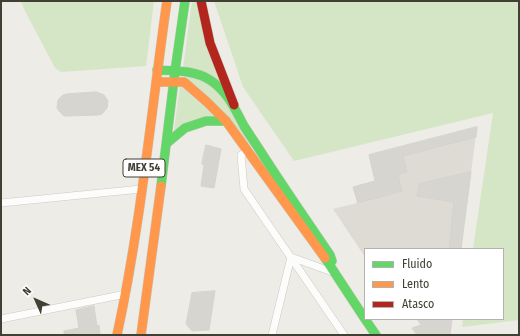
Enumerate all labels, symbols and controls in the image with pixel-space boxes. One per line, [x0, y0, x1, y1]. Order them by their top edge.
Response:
road number: MEX 54 [123, 159, 165, 177]
legend [364, 248, 504, 320]
text: Fluido [402, 257, 432, 271]
text: Lento [402, 277, 429, 291]
north arrow [16, 280, 56, 320]
text: N [20, 284, 34, 298]
text: Atasco [402, 297, 434, 311]

